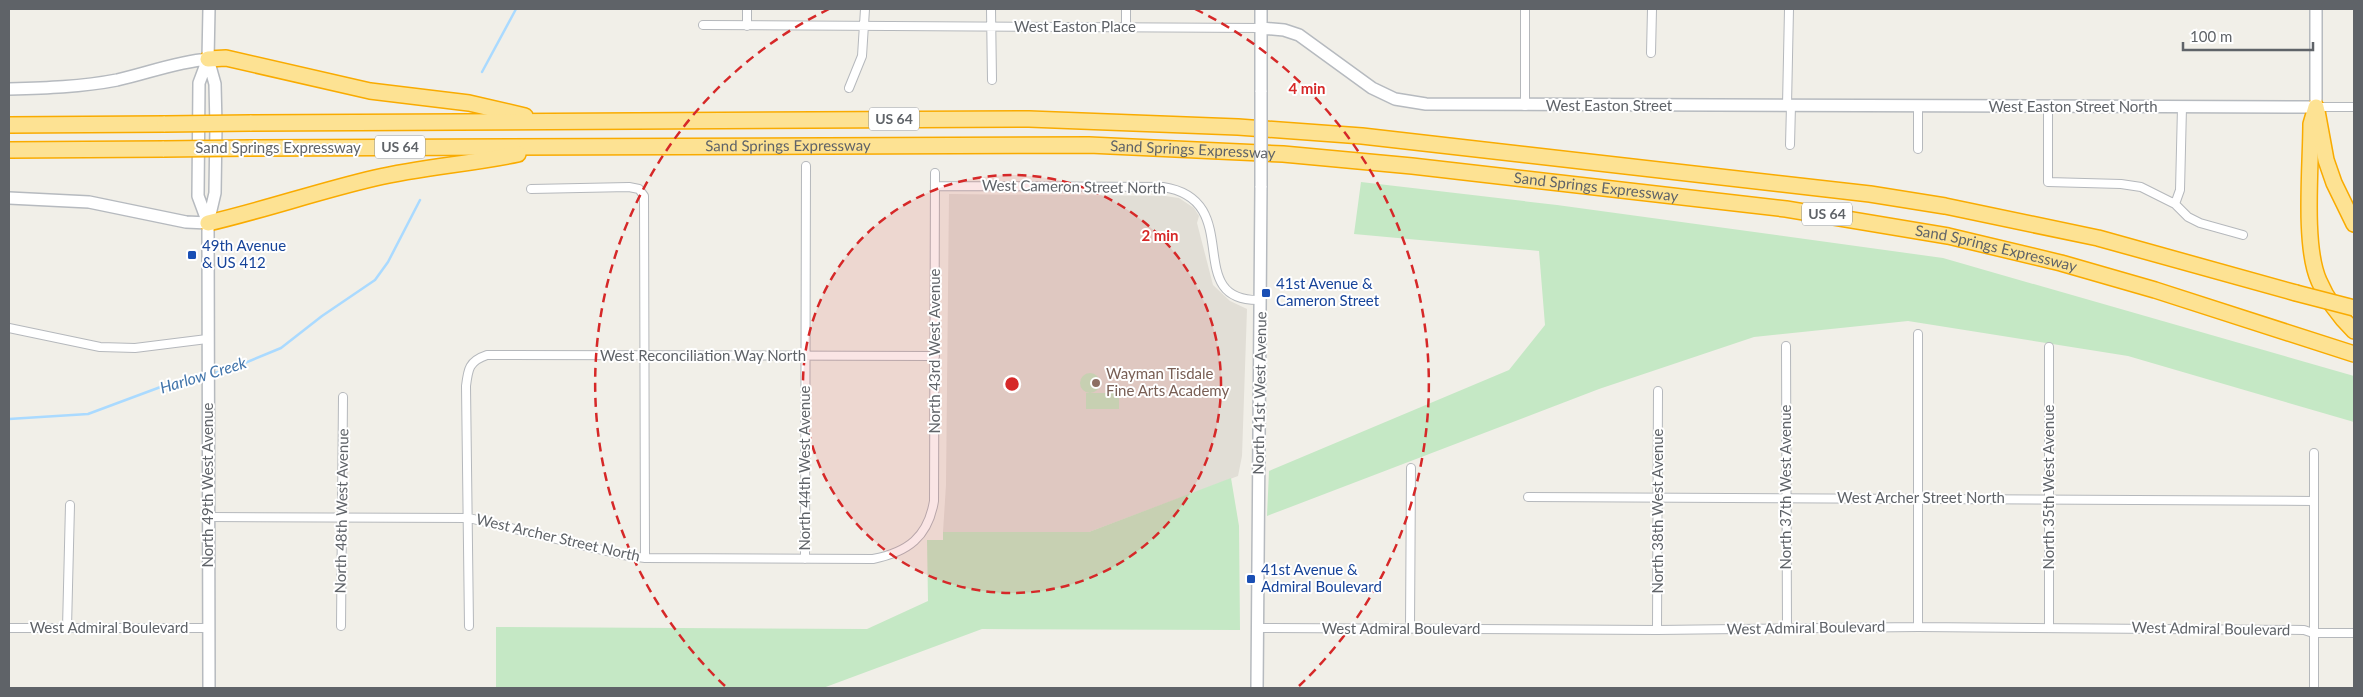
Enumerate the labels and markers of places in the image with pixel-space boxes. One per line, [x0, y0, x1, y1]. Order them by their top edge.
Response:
place label: 49th Avenue & US 412 [202, 236, 286, 271]
marker: 49th Avenue & US 412 [186, 249, 198, 261]
place label: 41st Avenue & Cameron Street [1276, 274, 1380, 309]
marker: 41st Avenue & Cameron Street [1260, 287, 1272, 299]
place label: Wayman Tisdale Fine Arts Academy [1106, 364, 1230, 399]
centre of rings [1003, 375, 1021, 393]
marker: Wayman Tisdale Fine Arts Academy [1090, 377, 1102, 389]
place label: 41st Avenue & Admiral Boulevard [1261, 560, 1382, 595]
marker: 41st Avenue & Admiral Boulevard [1245, 573, 1257, 585]

